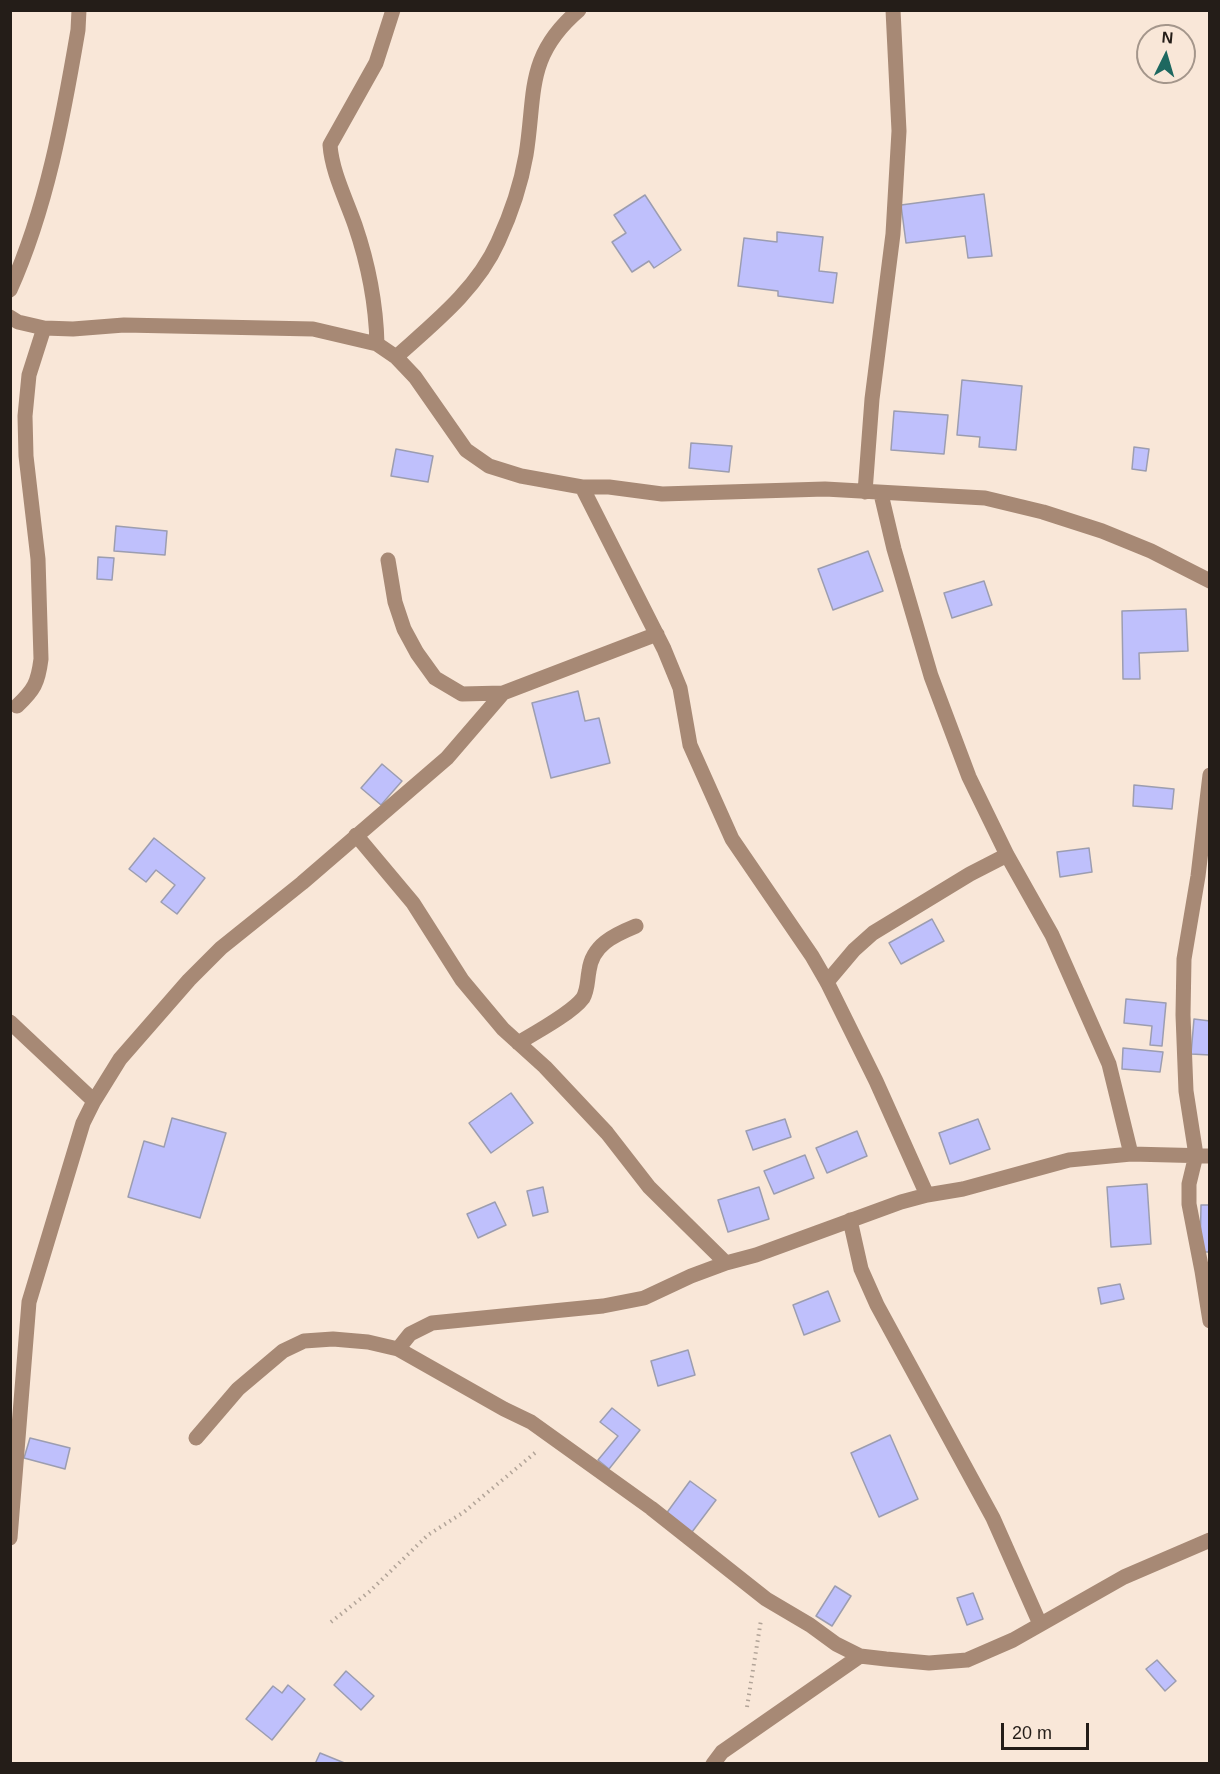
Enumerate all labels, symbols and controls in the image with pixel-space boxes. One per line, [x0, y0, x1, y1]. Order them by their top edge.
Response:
north arrow [1136, 24, 1196, 84]
text: N [1161, 29, 1174, 47]
scale bar [1004, 1711, 1092, 1749]
text: 20 m [1012, 1723, 1052, 1743]

